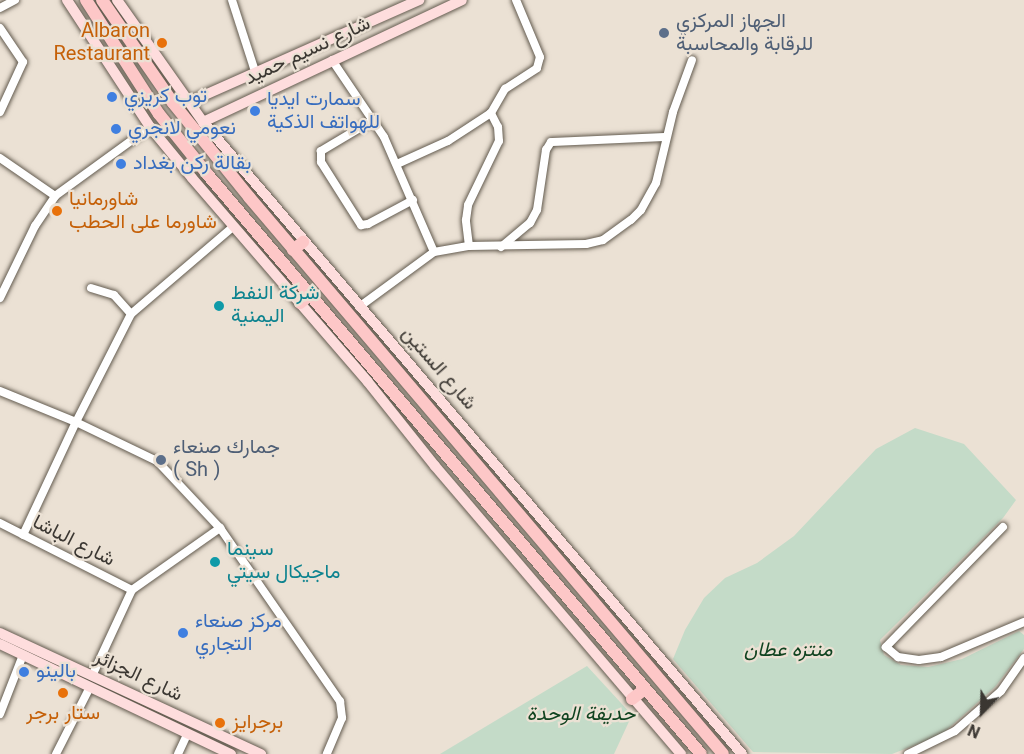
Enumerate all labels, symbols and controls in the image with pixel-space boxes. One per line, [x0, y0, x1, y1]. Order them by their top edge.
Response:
place label: الجهاز المركزي للرقابة والمحاسبة [676, 10, 813, 57]
street label: شارع نسيم حميد [241, 12, 375, 92]
place label: Albaron Restaurant [53, 20, 150, 67]
marker: الجهاز المركزي للرقابة والمحاسبة [657, 26, 671, 40]
marker: Albaron Restaurant [155, 36, 169, 50]
place label: توب كريزي [124, 85, 207, 109]
place label: سمارت ايديا للهواتف الذكية [267, 88, 380, 135]
marker: توب كريزي [105, 90, 119, 104]
marker: سمارت ايديا للهواتف الذكية [248, 104, 262, 118]
place label: نعومي لانجري [128, 117, 236, 141]
marker: نعومي لانجري [109, 122, 123, 136]
place label: بقالة ركن بغداد [133, 152, 251, 176]
marker: بقالة ركن بغداد [114, 157, 128, 171]
place label: شاورمانيا شاورما على الحطب [69, 188, 217, 235]
marker: شاورمانيا شاورما على الحطب [50, 204, 64, 218]
place label: شركة النفط اليمنية [231, 282, 320, 329]
marker: شركة النفط اليمنية [212, 299, 226, 313]
street label: شارع الستين [395, 322, 481, 416]
place label: جمارك صنعاء ( Sh ) [173, 436, 280, 483]
marker: جمارك صنعاء ( Sh ) [154, 453, 168, 467]
street label: شارع الباشا [28, 511, 118, 573]
place label: سينما ماجيكال سيتي [227, 538, 340, 585]
marker: سينما ماجيكال سيتي [208, 555, 222, 569]
place label: مركز صنعاء التجاري [195, 610, 282, 657]
marker: مركز صنعاء التجاري [176, 626, 190, 640]
park label: منتزه عطان [744, 639, 832, 663]
street label: شارع الجزائر [90, 646, 186, 708]
place label: بالينو [36, 660, 76, 684]
marker: بالينو [17, 665, 31, 679]
north arrow [952, 682, 1012, 742]
marker: ستار برجر [56, 686, 70, 700]
place label: ستار برجر [26, 702, 100, 726]
park label: حديقة الوحدة [527, 703, 635, 727]
place label: برجرايز [232, 711, 283, 735]
text: N [965, 715, 985, 743]
marker: برجرايز [213, 716, 227, 730]

